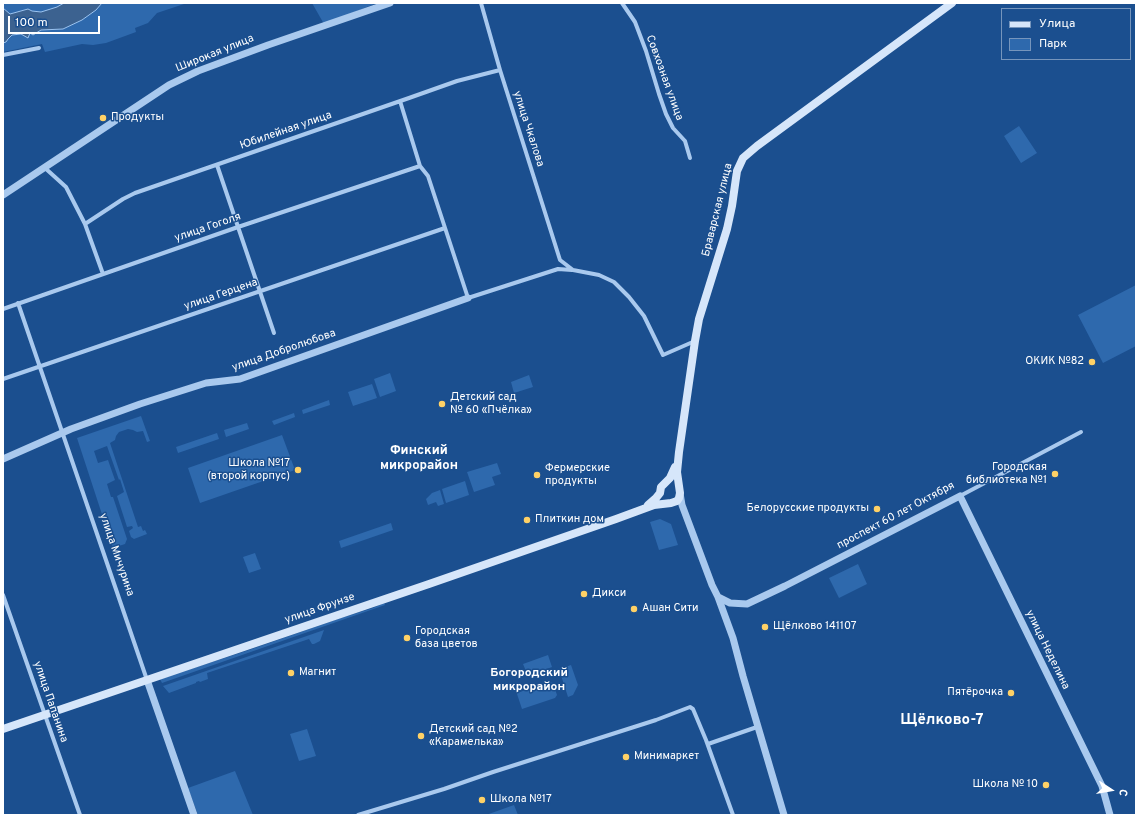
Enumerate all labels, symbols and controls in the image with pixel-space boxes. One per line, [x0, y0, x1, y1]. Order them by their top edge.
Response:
scale bar [10, 8, 102, 34]
legend [1001, 8, 1131, 60]
text: 100 m [15, 15, 48, 31]
text: Улица [1039, 16, 1075, 32]
street label: Широкая улица [174, 32, 256, 76]
street label: Совхозная улица [642, 34, 686, 122]
text: Парк [1039, 36, 1067, 52]
street label: улица Чкалова [510, 89, 546, 169]
street label: Юбилейная улица [238, 109, 334, 153]
place label: Продукты [111, 111, 164, 125]
marker: Продукты [98, 113, 108, 123]
street label: Браварская улица [700, 162, 736, 258]
street label: улица Гоголя [173, 210, 243, 246]
street label: улица Герцена [182, 276, 260, 314]
street label: улица Добролюбова [230, 327, 338, 375]
place label: ОКИК №82 [1025, 355, 1084, 369]
marker: ОКИК №82 [1087, 357, 1097, 367]
place label: Детский сад № 60 «Пчёлка» [450, 391, 532, 417]
marker: Детский сад № 60 «Пчёлка» [437, 399, 447, 409]
district label: Финский микрорайон [380, 443, 458, 474]
place label: Школа №17 (второй корпус) [207, 457, 290, 483]
place label: Городская библиотека №1 [966, 461, 1047, 487]
place label: Фермерские продукты [545, 462, 610, 488]
marker: Школа №17 (второй корпус) [293, 465, 303, 475]
marker: Городская библиотека №1 [1050, 469, 1060, 479]
marker: Фермерские продукты [532, 470, 542, 480]
street label: проспект 60 лет Октября [835, 479, 957, 553]
place label: Белорусские продукты [746, 502, 869, 516]
marker: Белорусские продукты [872, 504, 882, 514]
street label: улица Мичурина [96, 512, 136, 598]
place label: Плиткин дом [535, 513, 604, 527]
marker: Плиткин дом [522, 515, 532, 525]
place label: Дикси [592, 587, 626, 601]
marker: Дикси [579, 589, 589, 599]
street label: улица Фрунзе [283, 591, 357, 627]
place label: Ашан Сити [642, 602, 699, 616]
marker: Ашан Сити [629, 604, 639, 614]
street label: улица Неделина [1022, 608, 1072, 692]
place label: Щёлково 141107 [773, 620, 856, 634]
marker: Щёлково 141107 [760, 622, 770, 632]
place label: Городская база цветов [415, 625, 478, 651]
marker: Городская база цветов [402, 633, 412, 643]
street label: улица Папанина [30, 660, 70, 744]
place label: Магнит [299, 666, 336, 680]
district label: Богородский микрорайон [490, 667, 568, 695]
marker: Магнит [286, 668, 296, 678]
place label: Пятёрочка [947, 686, 1003, 700]
marker: Пятёрочка [1006, 688, 1016, 698]
district label: Щёлково-7 [900, 712, 984, 730]
place label: Детский сад №2 «Карамелька» [429, 723, 518, 749]
marker: Детский сад №2 «Карамелька» [416, 731, 426, 741]
place label: Минимаркет [634, 750, 699, 764]
marker: Минимаркет [621, 752, 631, 762]
north arrow [1091, 770, 1131, 810]
place label: Школа № 10 [972, 778, 1038, 792]
marker: Школа № 10 [1041, 780, 1051, 790]
text: С [1115, 788, 1130, 797]
place label: Школа №17 [490, 793, 552, 807]
marker: Школа №17 [477, 795, 487, 805]

